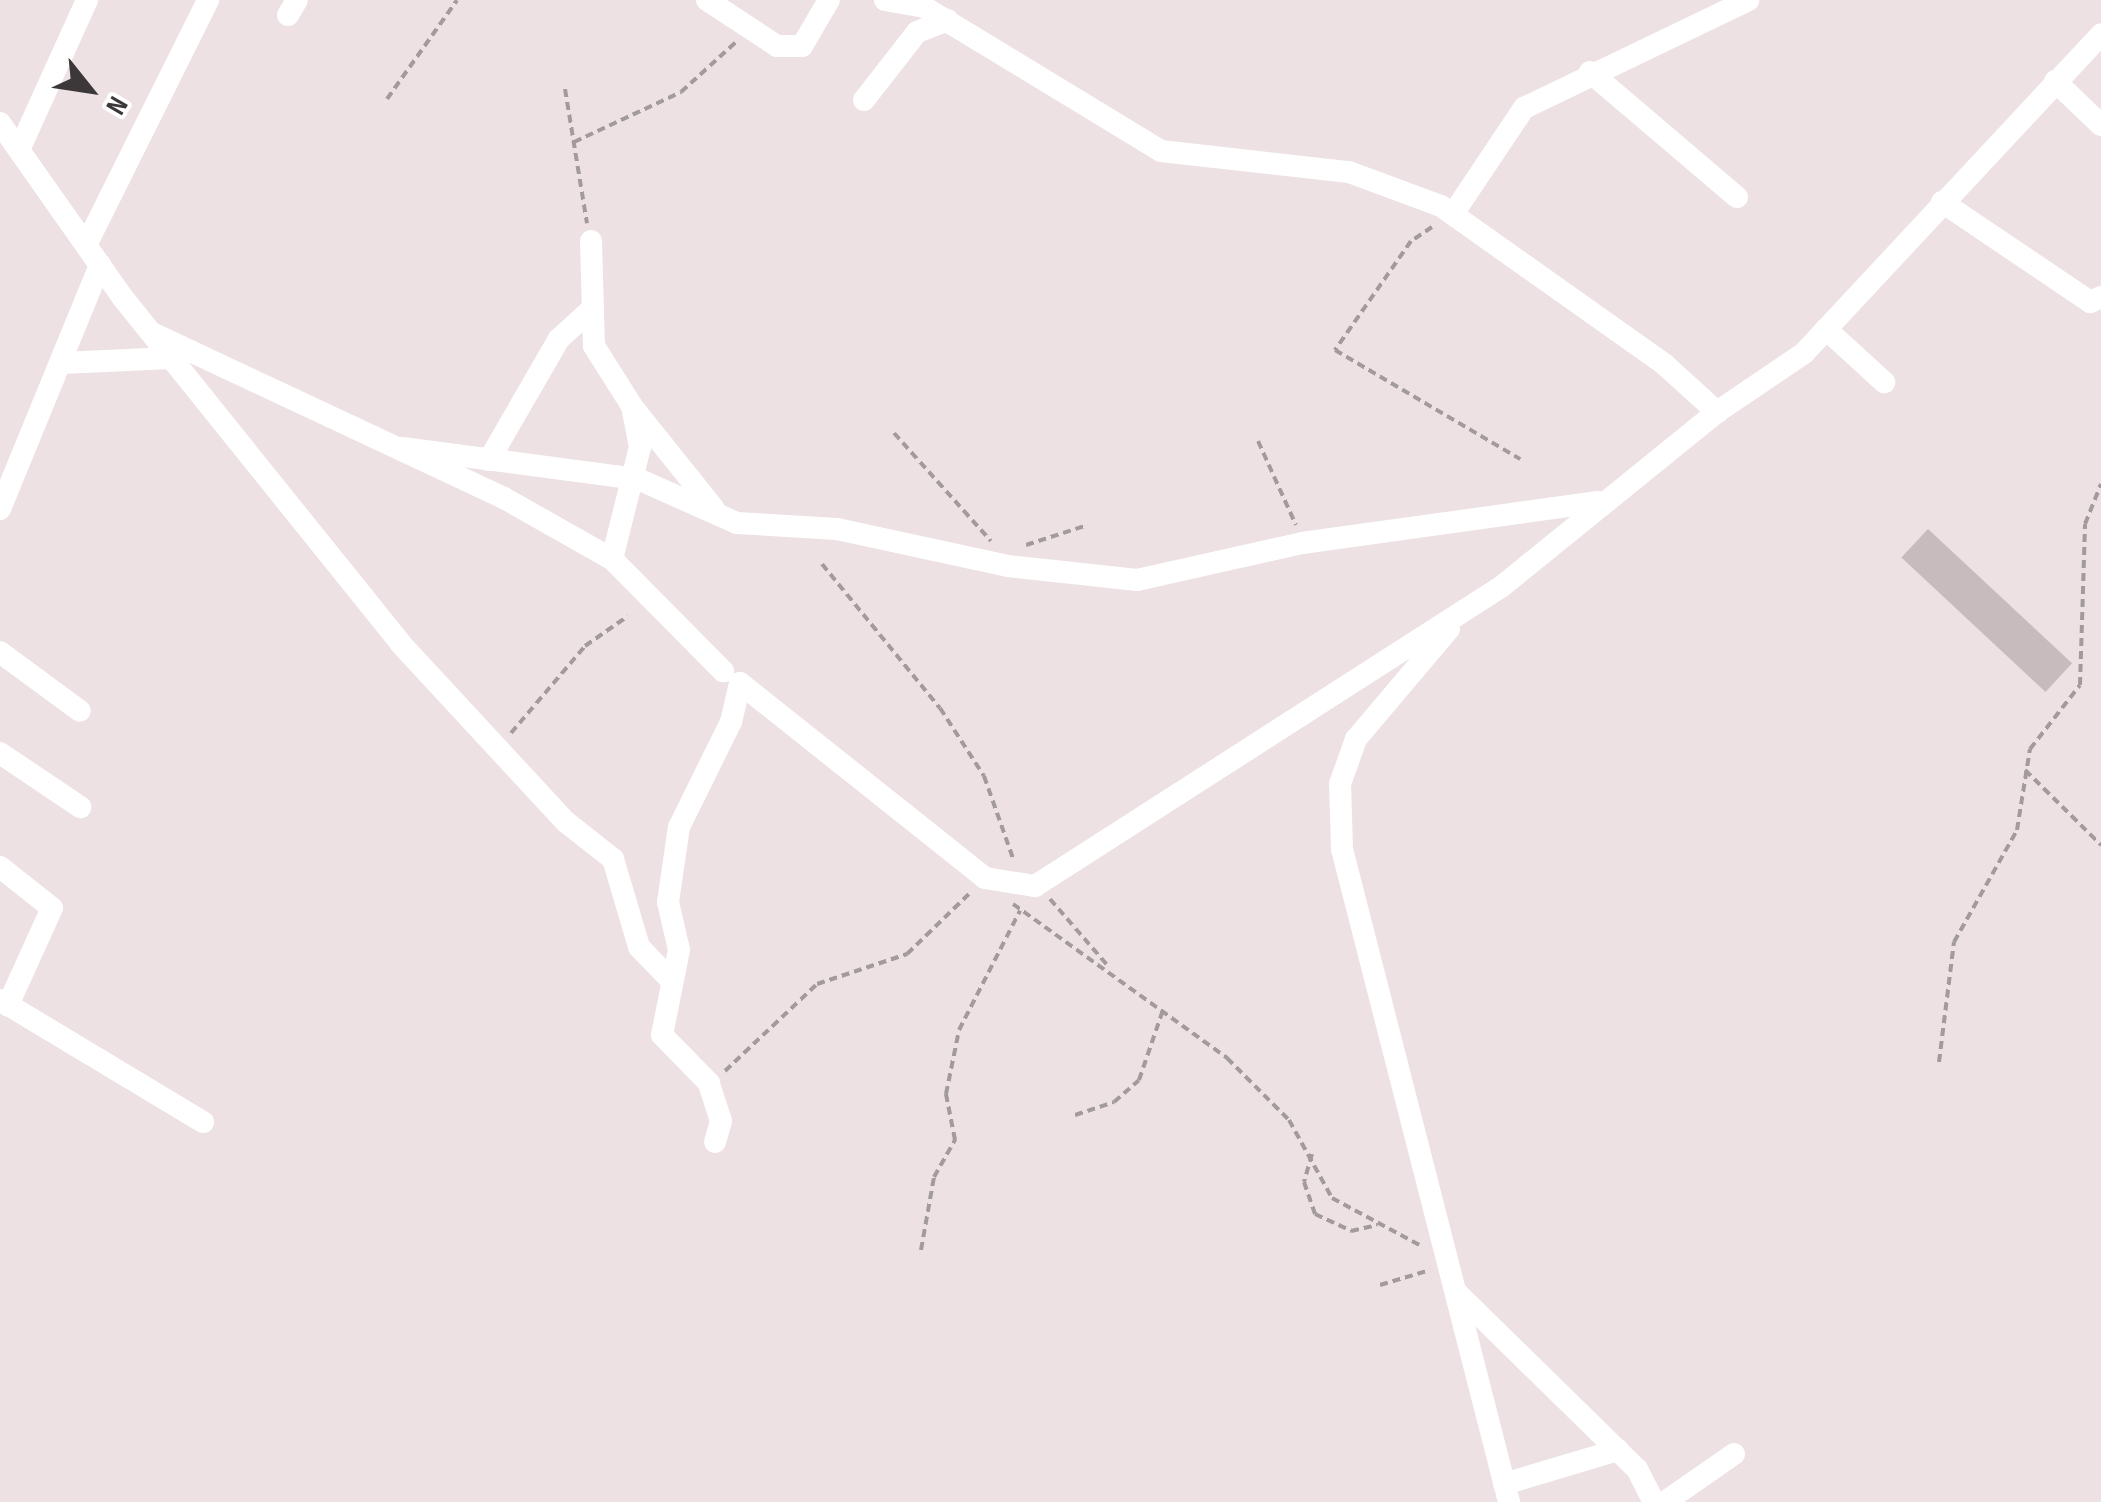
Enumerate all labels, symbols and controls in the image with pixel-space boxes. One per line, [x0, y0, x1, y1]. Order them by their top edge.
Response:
north arrow [40, 40, 140, 140]
text: N [98, 91, 134, 120]

